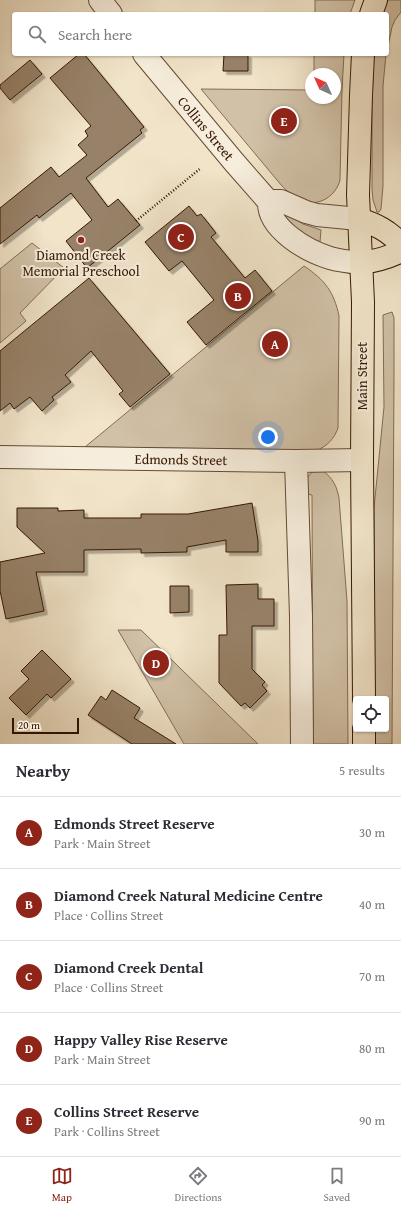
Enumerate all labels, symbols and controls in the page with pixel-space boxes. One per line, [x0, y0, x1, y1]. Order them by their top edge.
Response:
search box [12, 12, 389, 56]
icon: search [26, 23, 48, 45]
text: Search here [58, 24, 132, 45]
north arrow [305, 68, 341, 104]
street label: Collins Street [173, 92, 239, 165]
pin: E [271, 106, 297, 136]
pin: C [168, 222, 194, 252]
marker: Diamond Creek Memorial Preschool [76, 235, 86, 245]
place label: Diamond Creek Memorial Preschool [22, 245, 140, 281]
pin: B [225, 281, 251, 311]
pin: A [262, 329, 288, 359]
street label: Main Street [352, 342, 372, 410]
your location [258, 427, 278, 447]
street label: Edmonds Street [135, 449, 227, 470]
pin: D [143, 648, 169, 678]
map controls [353, 696, 389, 732]
button: locate [353, 696, 389, 732]
scale bar [12, 716, 79, 735]
text: 20 m [18, 717, 40, 733]
text: Nearby [16, 758, 70, 783]
text: 5 results [339, 761, 385, 780]
text: Edmonds Street Reserve [54, 813, 215, 834]
text: A [25, 823, 33, 842]
text: 30 m [359, 823, 385, 842]
text: Park · Main Street [54, 834, 150, 853]
text: Diamond Creek Natural Medicine Centre [54, 885, 323, 906]
text: B [25, 895, 33, 914]
text: 40 m [359, 895, 385, 914]
text: Place · Collins Street [54, 906, 163, 925]
text: Diamond Creek Dental [54, 957, 203, 978]
text: C [25, 967, 33, 986]
text: 70 m [359, 967, 385, 986]
text: Place · Collins Street [54, 978, 163, 997]
text: Happy Valley Rise Reserve [54, 1029, 228, 1050]
text: D [25, 1039, 33, 1058]
text: 80 m [359, 1039, 385, 1058]
text: Park · Main Street [54, 1050, 150, 1069]
text: Collins Street Reserve [54, 1101, 199, 1122]
text: E [26, 1111, 32, 1130]
text: 90 m [359, 1111, 385, 1130]
text: Park · Collins Street [54, 1122, 160, 1141]
tab: Map [51, 1165, 73, 1205]
tab: Directions [175, 1165, 222, 1205]
tab: Saved [323, 1165, 350, 1205]

